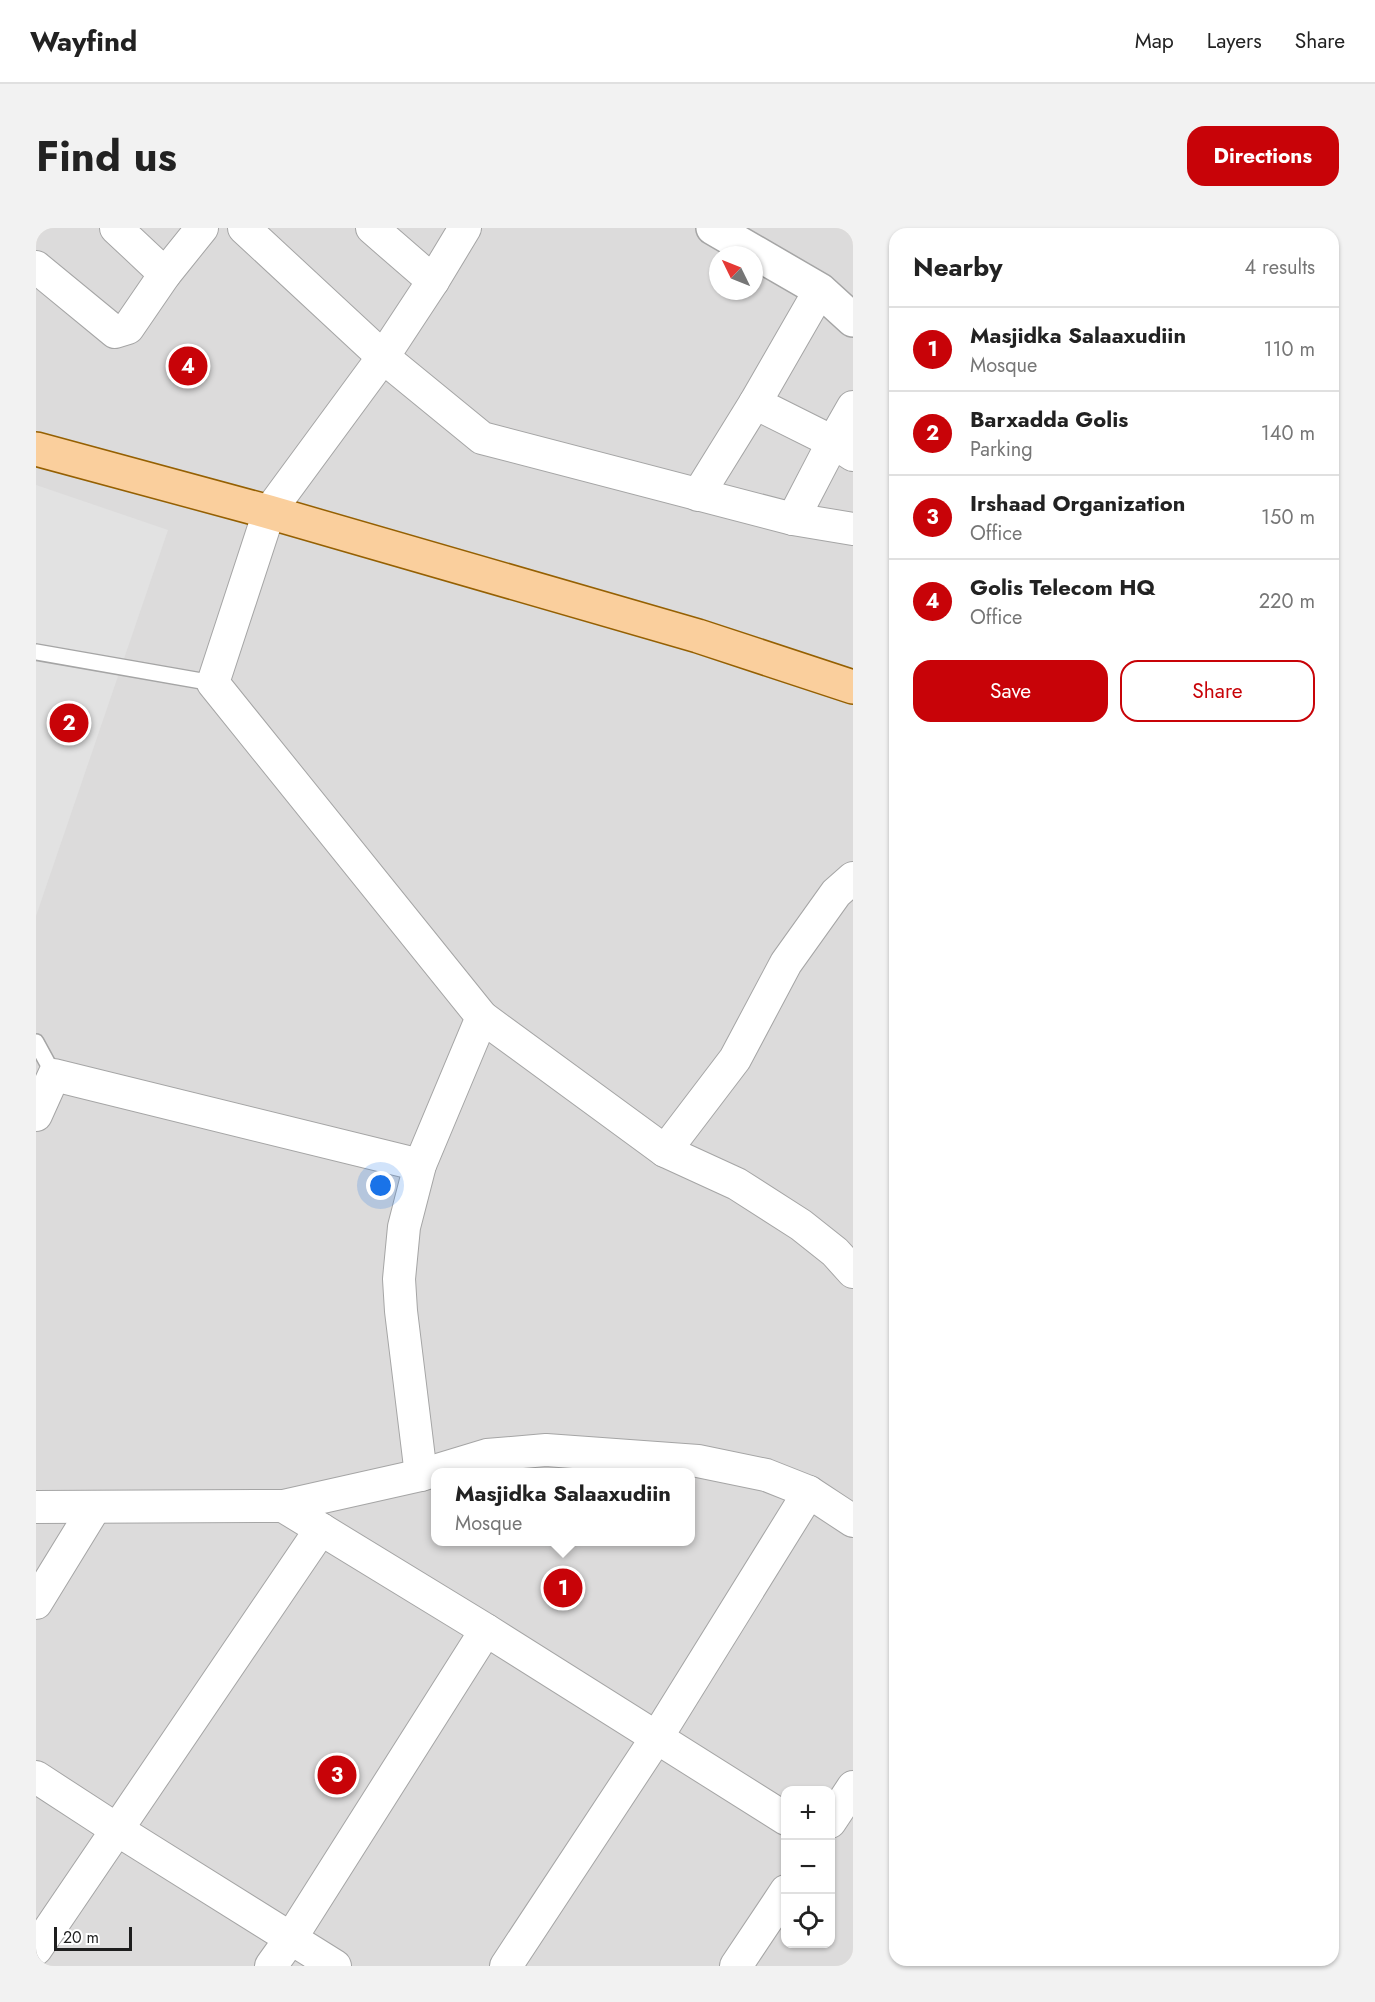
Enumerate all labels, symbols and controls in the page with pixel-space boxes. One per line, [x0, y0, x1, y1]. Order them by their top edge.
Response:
text: Wayfind [30, 21, 137, 62]
text: Map [1135, 26, 1174, 56]
text: Layers [1207, 26, 1262, 56]
text: Share [1295, 26, 1345, 56]
text: Find us [36, 126, 177, 187]
button: Directions [1187, 126, 1339, 186]
north arrow [709, 246, 763, 300]
text: Nearby [913, 248, 1002, 286]
text: 4 results [1244, 253, 1315, 282]
text: Masjidka Salaaxudiin [970, 319, 1186, 351]
text: 1 [927, 335, 938, 364]
text: 110 m [1263, 335, 1315, 364]
pin: 4 [168, 344, 208, 388]
text: Mosque [970, 351, 1037, 380]
text: Barxadda Golis [970, 403, 1128, 435]
text: 2 [926, 419, 939, 448]
text: 140 m [1261, 419, 1315, 448]
text: Parking [970, 435, 1033, 464]
text: Irshaad Organization [970, 487, 1185, 519]
text: 3 [926, 503, 939, 532]
text: 150 m [1261, 503, 1315, 532]
text: Office [970, 519, 1022, 548]
text: Golis Telecom HQ [970, 571, 1156, 603]
text: 4 [926, 587, 939, 616]
text: 220 m [1259, 587, 1315, 616]
text: Office [970, 603, 1022, 632]
button: Save [913, 660, 1108, 722]
button: Share [1120, 660, 1315, 722]
pin: 2 [50, 700, 88, 746]
your location [366, 1171, 395, 1200]
popup [431, 1468, 695, 1546]
text: Masjidka Salaaxudiin [455, 1477, 671, 1509]
text: Mosque [455, 1509, 522, 1538]
pin: 1 [544, 1566, 582, 1610]
pin: 3 [318, 1752, 356, 1798]
map controls [781, 1786, 835, 1948]
button: + [781, 1786, 835, 1840]
button: − [781, 1840, 835, 1894]
button: locate [781, 1894, 835, 1948]
scale bar [54, 1924, 132, 1952]
text: 20 m [63, 1926, 99, 1949]

